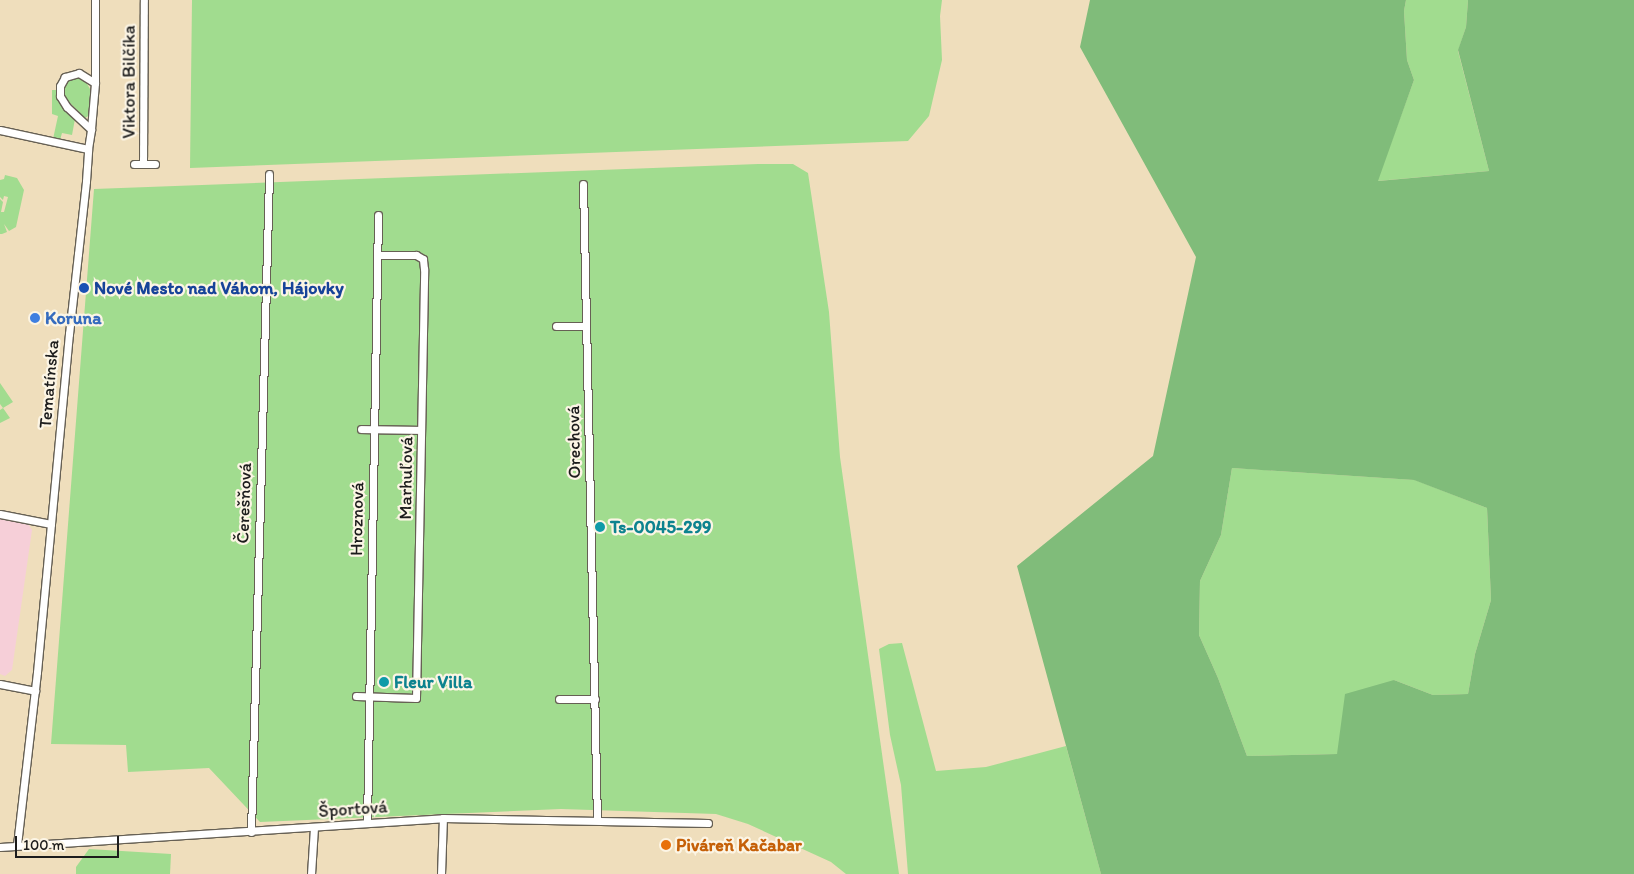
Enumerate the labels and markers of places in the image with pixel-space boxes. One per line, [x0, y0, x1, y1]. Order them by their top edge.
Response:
place label: Nové Mesto nad Váhom, Hájovky [94, 277, 343, 299]
marker: Nové Mesto nad Váhom, Hájovky [78, 282, 90, 294]
place label: Koruna [45, 307, 102, 329]
marker: Koruna [29, 312, 41, 324]
place label: Ts-0045-299 [610, 516, 712, 538]
marker: Ts-0045-299 [594, 521, 606, 533]
place label: Fleur Villa [394, 671, 472, 693]
marker: Fleur Villa [378, 676, 390, 688]
place label: Piváreň Kačabar [676, 834, 802, 856]
marker: Piváreň Kačabar [660, 839, 672, 851]

